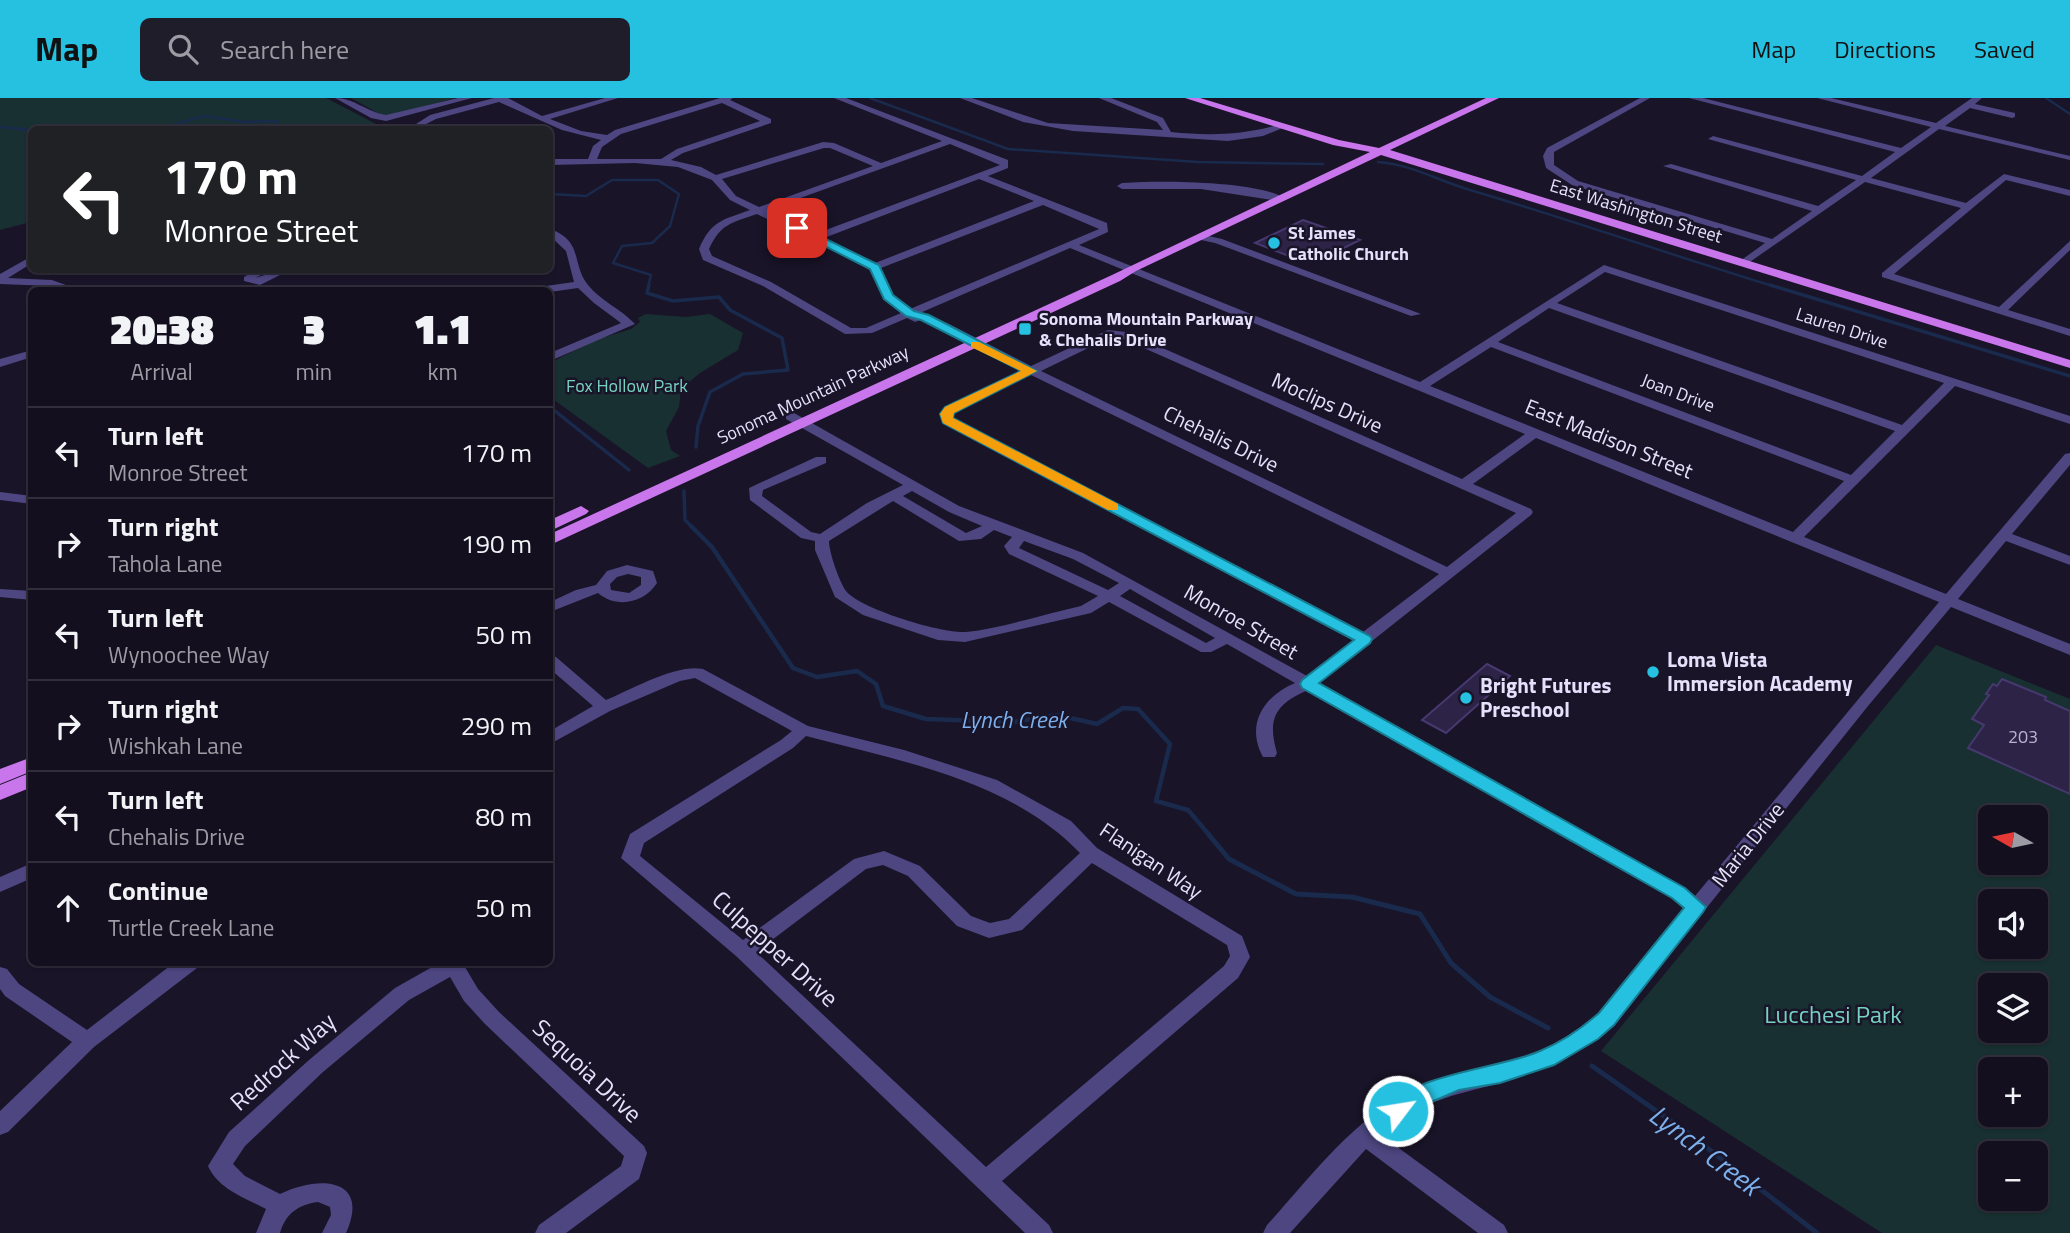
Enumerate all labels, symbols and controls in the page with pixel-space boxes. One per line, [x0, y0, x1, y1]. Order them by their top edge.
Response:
search box [140, 18, 630, 81]
text: Map [35, 24, 98, 74]
icon: search [164, 30, 202, 68]
text: Search here [220, 30, 349, 69]
text: Map [1751, 31, 1796, 67]
text: Directions [1834, 31, 1936, 67]
text: Saved [1974, 31, 2035, 67]
text: 170 m [164, 138, 298, 213]
icon: left [49, 154, 140, 245]
street label: East Washington Street [1547, 171, 1726, 250]
pin [767, 198, 827, 258]
text: Monroe Street [164, 206, 358, 254]
icon: arrive [778, 209, 816, 247]
place label: St James Catholic Church [1288, 219, 1409, 267]
marker: St James Catholic Church [1266, 235, 1282, 251]
text: 20:38 [109, 296, 214, 360]
text: 3 [302, 296, 325, 360]
text: 1.1 [413, 296, 472, 360]
street label: Lauren Drive [1793, 300, 1892, 355]
place label: Sonoma Mountain Parkway & Chehalis Drive [1039, 305, 1253, 353]
marker: Sonoma Mountain Parkway & Chehalis Drive [1017, 321, 1033, 337]
street label: Sonoma Mountain Parkway [712, 338, 913, 451]
text: Arrival [131, 354, 193, 389]
text: min [295, 354, 332, 389]
text: km [427, 354, 458, 389]
street label: Moclips Drive [1267, 363, 1388, 441]
street label: Joan Drive [1638, 366, 1719, 419]
park label: Fox Hollow Park [566, 372, 688, 399]
street label: East Madison Street [1521, 390, 1699, 487]
street label: Chehalis Drive [1158, 396, 1285, 480]
text: Turn left [108, 416, 203, 455]
text: 170 m [461, 433, 532, 472]
icon: left [49, 434, 87, 472]
text: Monroe Street [108, 455, 248, 490]
text: Turn right [108, 507, 219, 546]
text: 190 m [461, 524, 532, 563]
icon: right [49, 525, 87, 563]
text: Tahola Lane [108, 546, 222, 581]
street label: Monroe Street [1178, 575, 1305, 667]
text: Turn left [108, 598, 203, 637]
text: 50 m [475, 615, 532, 654]
icon: left [49, 616, 87, 654]
text: Wynoochee Way [108, 637, 269, 672]
place label: Loma Vista Immersion Academy [1667, 643, 1853, 699]
marker: Loma Vista Immersion Academy [1645, 664, 1661, 680]
place label: Bright Futures Preschool [1480, 669, 1611, 725]
text: Turn right [108, 689, 219, 728]
marker: Bright Futures Preschool [1458, 690, 1474, 706]
water label: Lynch Creek [961, 702, 1070, 737]
text: 290 m [461, 706, 532, 745]
icon: right [49, 707, 87, 745]
house number: 203 [2008, 723, 2038, 750]
text: Wishkah Lane [108, 728, 243, 763]
text: Turn left [108, 780, 203, 819]
street label: Maria Drive [1703, 795, 1791, 894]
text: 80 m [475, 797, 532, 836]
icon: left [49, 798, 87, 836]
north arrow [1978, 805, 2048, 875]
map controls [1978, 805, 2048, 1211]
street label: Flanigan Way [1094, 814, 1210, 907]
text: Chehalis Drive [108, 819, 245, 854]
text: Continue [108, 871, 208, 910]
street label: Culpepper Drive [704, 882, 847, 1015]
text: 50 m [475, 888, 532, 927]
icon: ahead [49, 889, 87, 927]
button: sound [1978, 889, 2048, 959]
text: Turtle Creek Lane [108, 910, 274, 945]
button: layers [1978, 973, 2048, 1043]
park label: Lucchesi Park [1764, 996, 1902, 1032]
street label: Redrock Way [221, 1004, 344, 1119]
street label: Sequoia Drive [525, 1010, 651, 1131]
button: + [1978, 1057, 2048, 1127]
position arrow [1361, 1074, 1435, 1148]
water label: Lynch Creek [1640, 1093, 1773, 1208]
button: − [1978, 1141, 2048, 1211]

